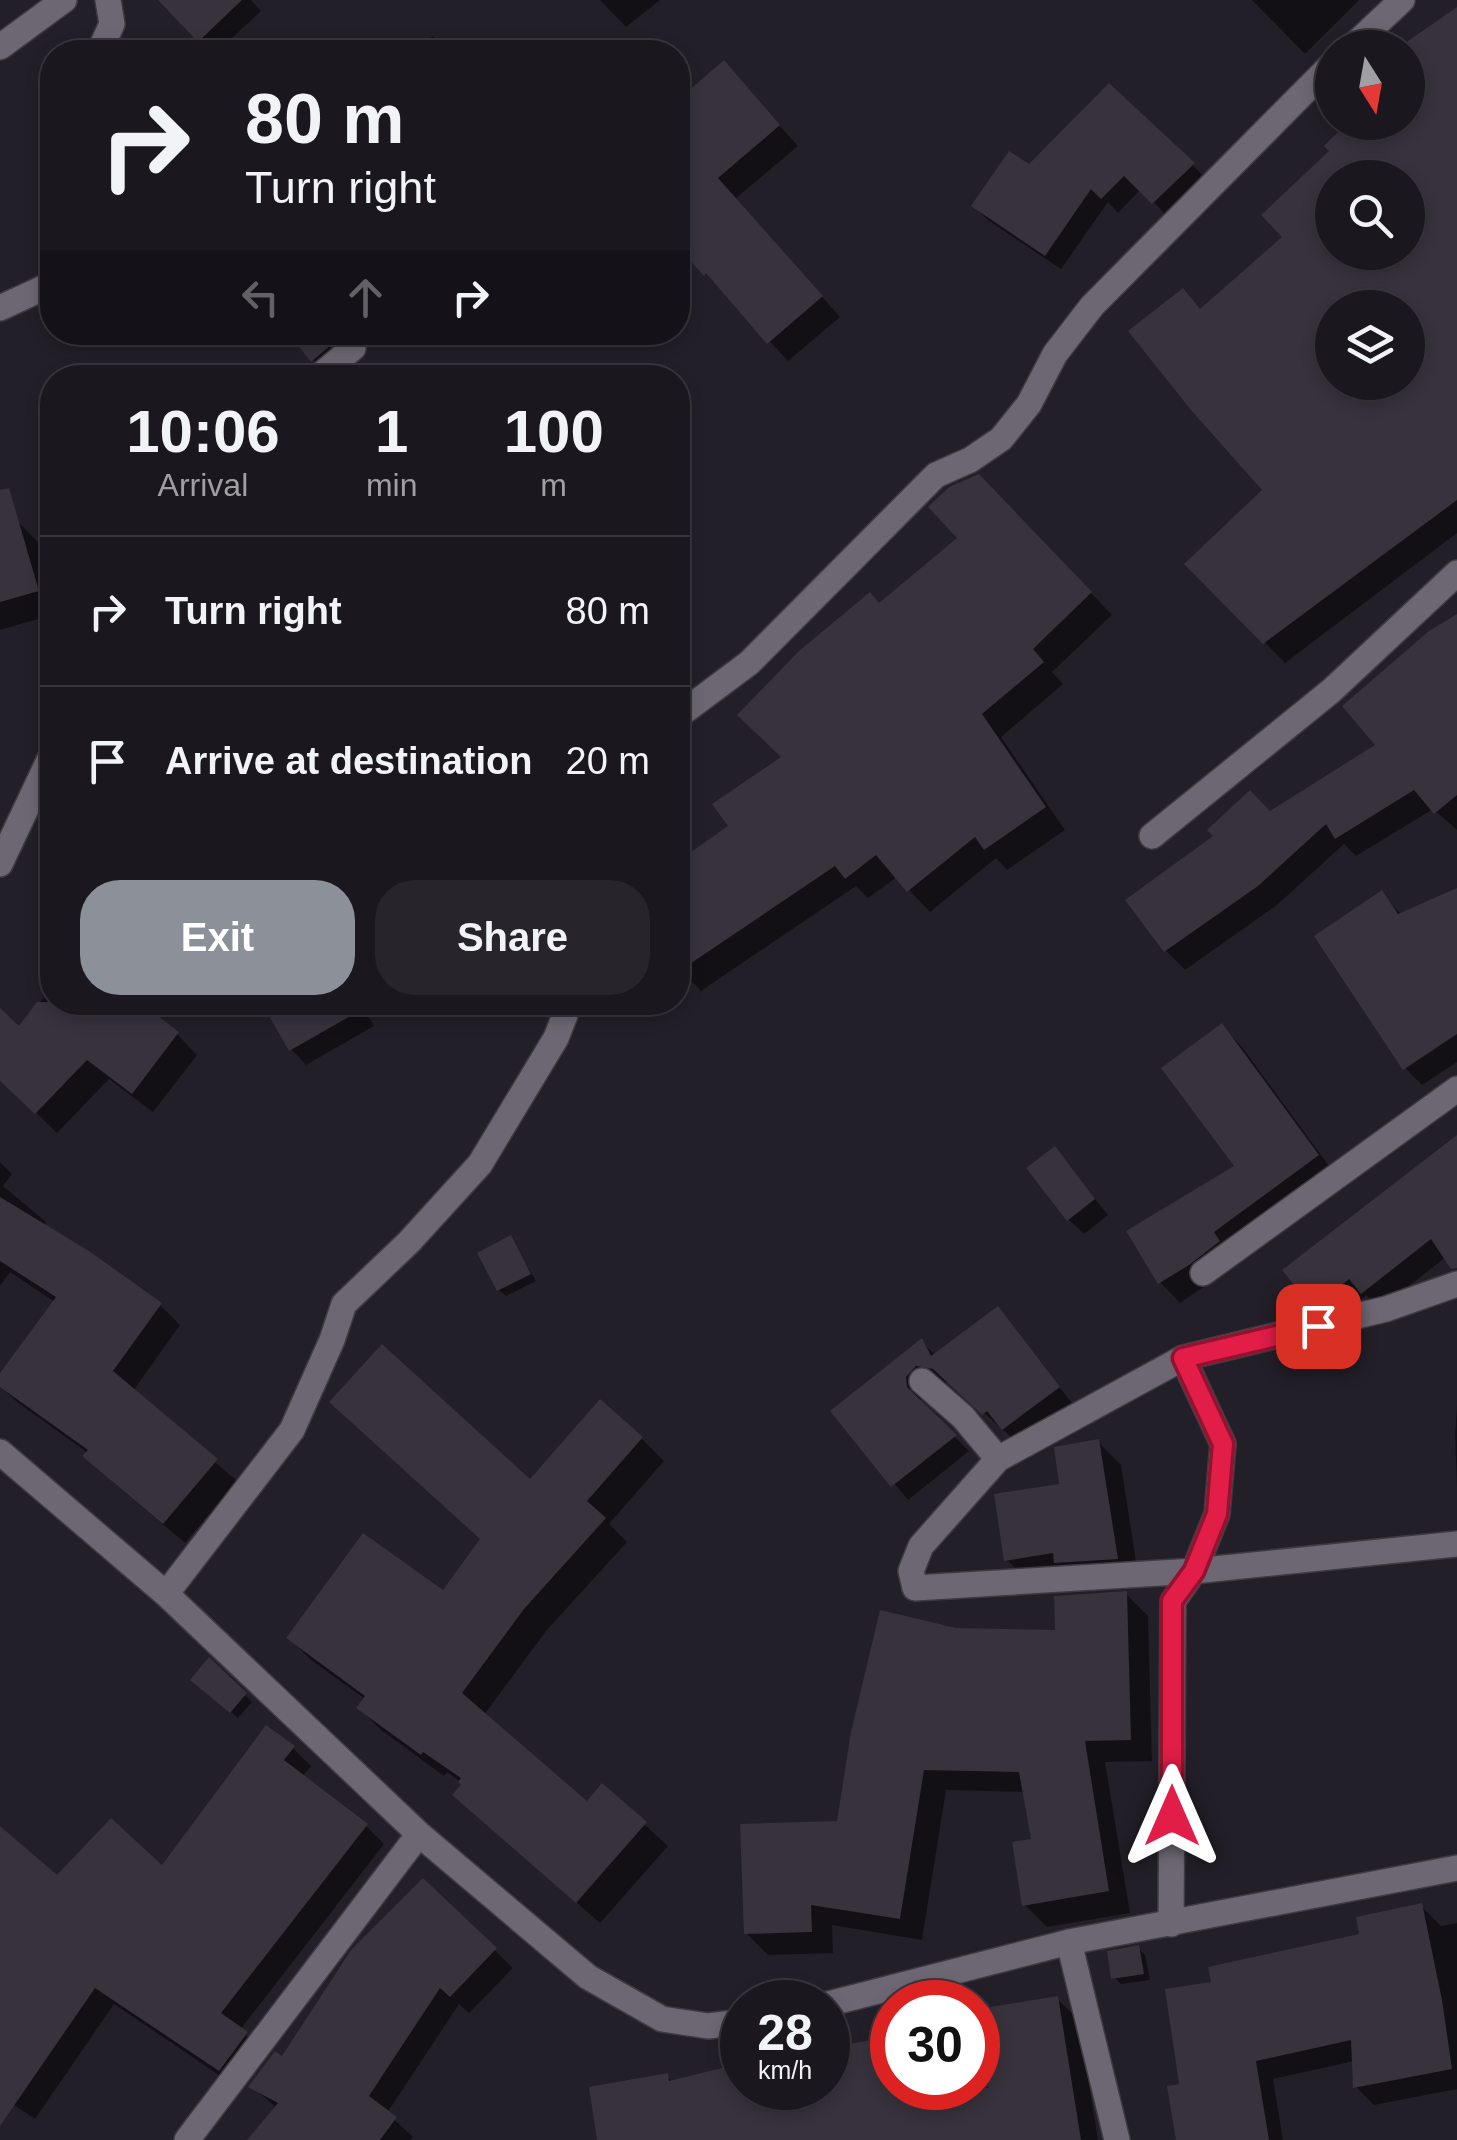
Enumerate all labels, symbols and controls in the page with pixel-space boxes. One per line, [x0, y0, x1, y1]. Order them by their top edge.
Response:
north arrow [1315, 30, 1425, 140]
map controls [1315, 30, 1425, 400]
icon: right [80, 80, 210, 210]
text: 80 m [245, 80, 405, 158]
button: search [1315, 160, 1425, 270]
text: Turn right [245, 162, 436, 213]
icon: left [233, 270, 288, 325]
icon: ahead [338, 270, 393, 325]
icon: right [443, 270, 498, 325]
button: layers [1315, 290, 1425, 400]
text: 10:06 [126, 398, 280, 465]
text: 1 [375, 398, 408, 465]
text: 100 [504, 398, 604, 465]
text: Arrival [158, 467, 248, 503]
text: min [366, 467, 417, 503]
text: m [540, 467, 567, 503]
icon: right [80, 584, 135, 639]
text: Turn right [165, 590, 342, 632]
text: 80 m [566, 590, 650, 632]
icon: arrive [80, 734, 135, 789]
text: Arrive at destination [165, 740, 532, 782]
text: 20 m [566, 740, 650, 782]
button: Exit [80, 880, 355, 995]
button: Share [375, 880, 650, 995]
pin [1276, 1284, 1361, 1369]
icon: arrive [1291, 1299, 1346, 1354]
position arrow [1120, 1764, 1224, 1868]
speed limit sign: 30 [870, 1980, 1000, 2110]
text: 28 [757, 2005, 813, 2061]
text: km/h [758, 2056, 812, 2084]

